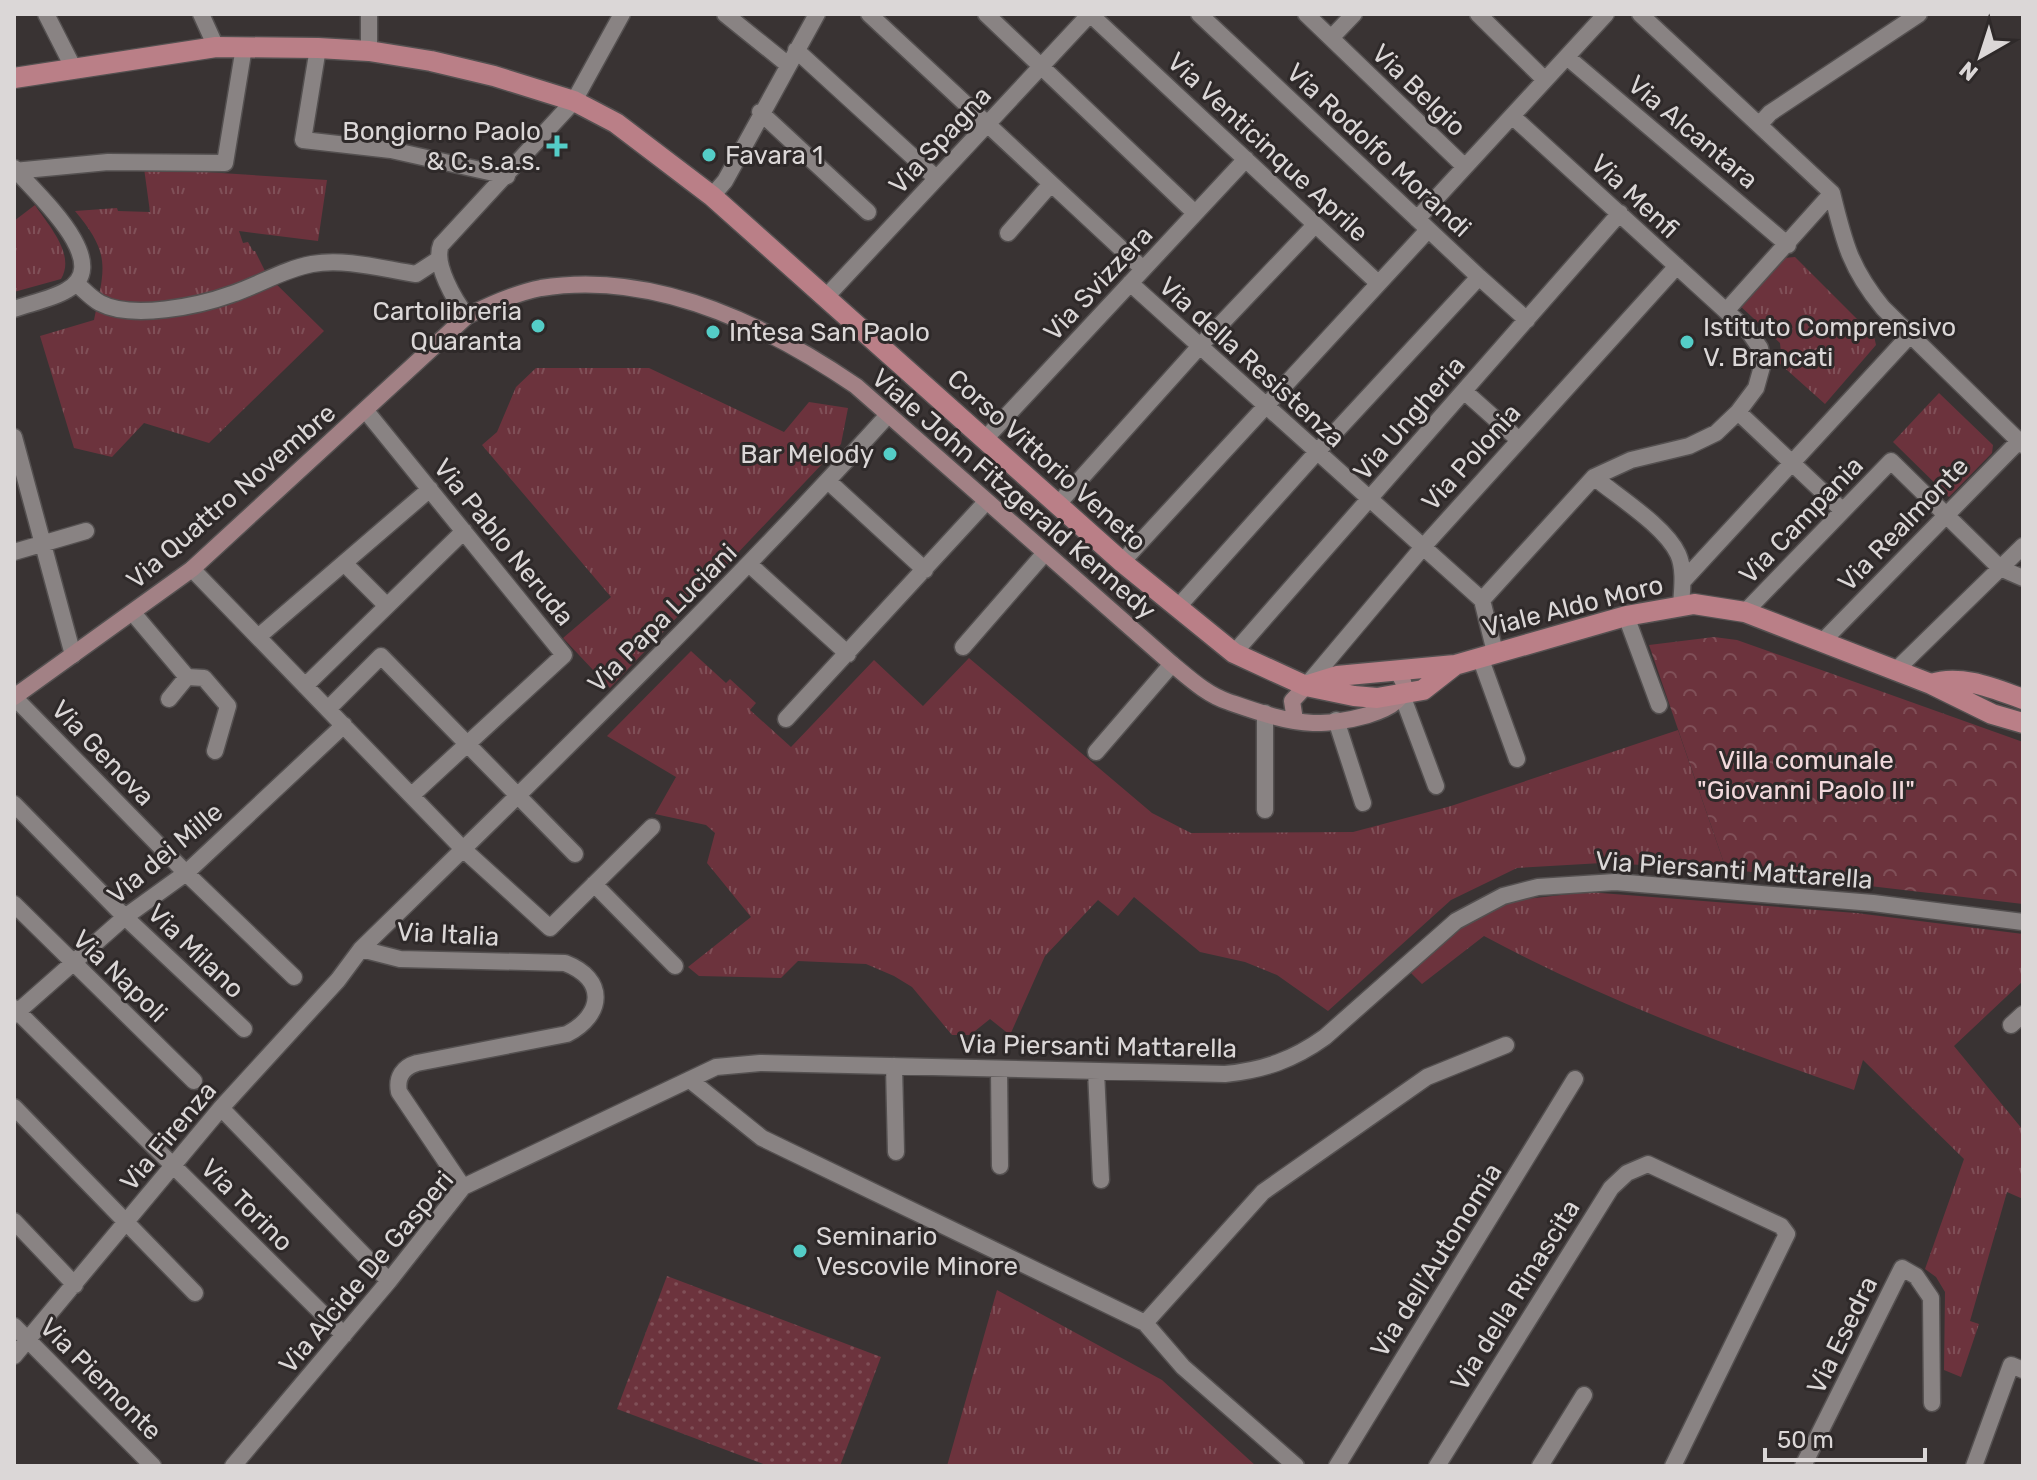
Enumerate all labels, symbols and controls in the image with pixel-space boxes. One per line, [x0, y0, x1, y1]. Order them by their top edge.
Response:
north arrow [1941, 16, 2021, 96]
street label: Via Belgio [1365, 38, 1472, 143]
street label: Via Venticinque Aprile [1161, 46, 1375, 248]
text: N [1954, 56, 1983, 87]
street label: Via Rodolfo Morandi [1280, 57, 1477, 244]
street label: Via Alcantara [1621, 69, 1764, 196]
street label: Via Spagna [883, 80, 998, 201]
place label: Bongiorno Paolo & C. s.a.s. [342, 116, 541, 177]
marker: Bongiorno Paolo & C. s.a.s. [548, 137, 566, 155]
place label: Favara 1 [725, 140, 823, 171]
marker: Favara 1 [700, 146, 718, 164]
street label: Via Menfi [1584, 148, 1685, 245]
street label: Via Svizzera [1037, 220, 1159, 347]
street label: Via della Resistenza [1152, 271, 1351, 454]
place label: Cartolibreria Quaranta [373, 296, 522, 357]
place label: Istituto Comprensivo V. Brancati [1703, 312, 1956, 373]
marker: Cartolibreria Quaranta [529, 317, 547, 335]
place label: Intesa San Paolo [729, 317, 930, 348]
marker: Intesa San Paolo [704, 323, 722, 341]
marker: Istituto Comprensivo V. Brancati [1678, 333, 1696, 351]
street label: Via Ungheria [1347, 350, 1472, 487]
street label: Viale John Fitzgerald Kennedy [865, 362, 1162, 626]
street label: Corso Vittorio Veneto [941, 363, 1152, 558]
street label: Via Quattro Novembre [121, 397, 342, 595]
street label: Via Polonia [1415, 398, 1527, 517]
place label: Bar Melody [740, 439, 874, 470]
marker: Bar Melody [881, 445, 899, 463]
street label: Via Campania [1733, 450, 1870, 590]
street label: Via Realmonte [1832, 451, 1975, 598]
street label: Via Pablo Neruda [427, 453, 580, 632]
street label: Via Papa Luciani [581, 537, 743, 699]
street label: Viale Aldo Moro [1480, 569, 1667, 644]
street label: Via Genova [45, 694, 161, 813]
park label: Villa comunale "Giovanni Paolo II" [1697, 745, 1915, 806]
street label: Via dei Mille [101, 796, 229, 911]
street label: Via Piersanti Mattarella [1594, 845, 1874, 896]
street label: Via Milano [141, 898, 250, 1005]
street label: Via Italia [396, 916, 500, 953]
street label: Via Napoli [66, 924, 173, 1029]
street label: Via Piersanti Mattarella [959, 1029, 1237, 1064]
street label: Via Firenza [114, 1075, 223, 1197]
street label: Via Torino [194, 1153, 299, 1258]
street label: Via dell'Autonomia [1364, 1158, 1509, 1363]
street label: Via Alcide De Gasperi [273, 1165, 460, 1380]
street label: Via della Rinascita [1444, 1194, 1587, 1396]
place label: Seminario Vescovile Minore [816, 1221, 1018, 1282]
marker: Seminario Vescovile Minore [791, 1242, 809, 1260]
street label: Via Esedra [1801, 1271, 1884, 1399]
street label: Via Piemonte [33, 1312, 168, 1447]
scale bar [1765, 1412, 1925, 1462]
text: 50 m [1777, 1426, 1834, 1454]

